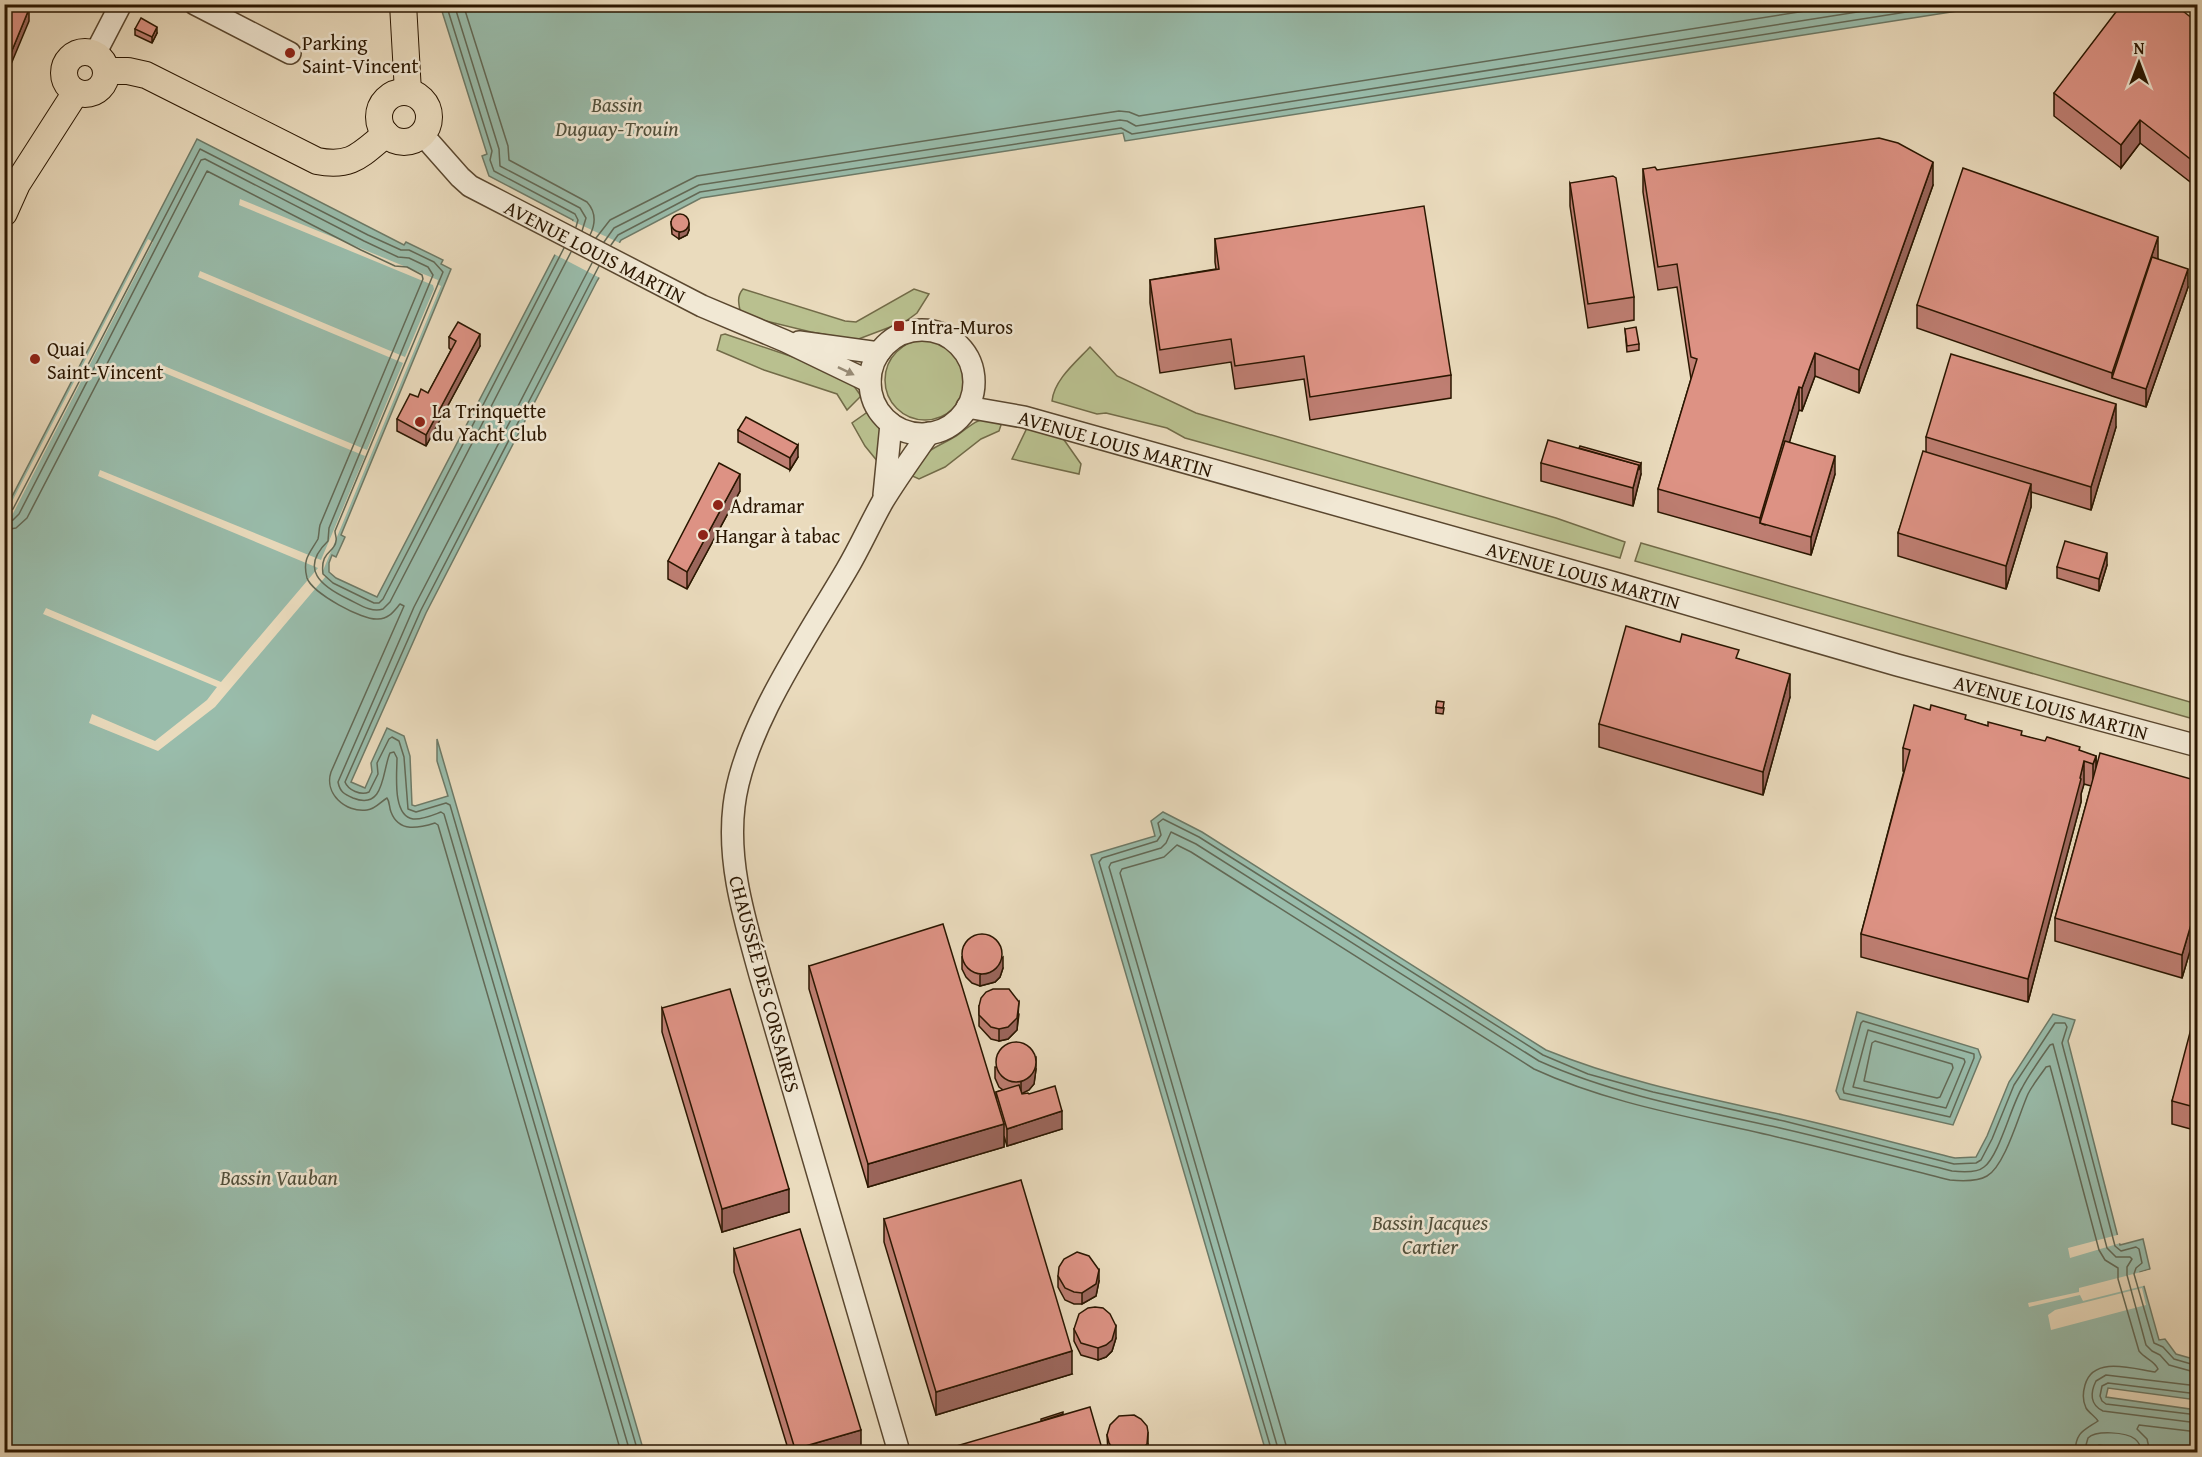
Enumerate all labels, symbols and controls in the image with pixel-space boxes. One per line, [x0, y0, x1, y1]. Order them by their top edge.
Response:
place label: Parking Saint-Vincent [302, 28, 418, 80]
north arrow [2109, 33, 2169, 93]
text: N [2134, 36, 2145, 60]
marker: Parking Saint-Vincent [283, 46, 297, 60]
water label: Bassin Duguay-Trouin [554, 89, 679, 144]
street label: AVENUE LOUIS MARTIN [500, 192, 691, 310]
place label: Intra-Muros [911, 312, 1013, 341]
marker: Intra-Muros [892, 319, 906, 333]
place label: Quai Saint-Vincent [47, 334, 163, 386]
marker: Quai Saint-Vincent [28, 352, 42, 366]
one-way arrow [838, 366, 855, 375]
place label: La Trinquette du Yacht Club [432, 396, 547, 448]
street label: AVENUE LOUIS MARTIN [1015, 402, 1216, 484]
marker: La Trinquette du Yacht Club [413, 415, 427, 429]
place label: Adramar [730, 491, 804, 520]
marker: Adramar [711, 498, 725, 512]
place label: Hangar à tabac [715, 521, 840, 550]
marker: Hangar à tabac [696, 528, 710, 542]
street label: AVENUE LOUIS MARTIN [1483, 533, 1684, 616]
street label: AVENUE LOUIS MARTIN [1951, 666, 2152, 746]
street label: CHAUSSÉE DES CORSAIRES [722, 872, 808, 1096]
water label: Bassin Vauban [219, 1162, 338, 1193]
water label: Bassin Jacques Cartier [1371, 1207, 1489, 1262]

